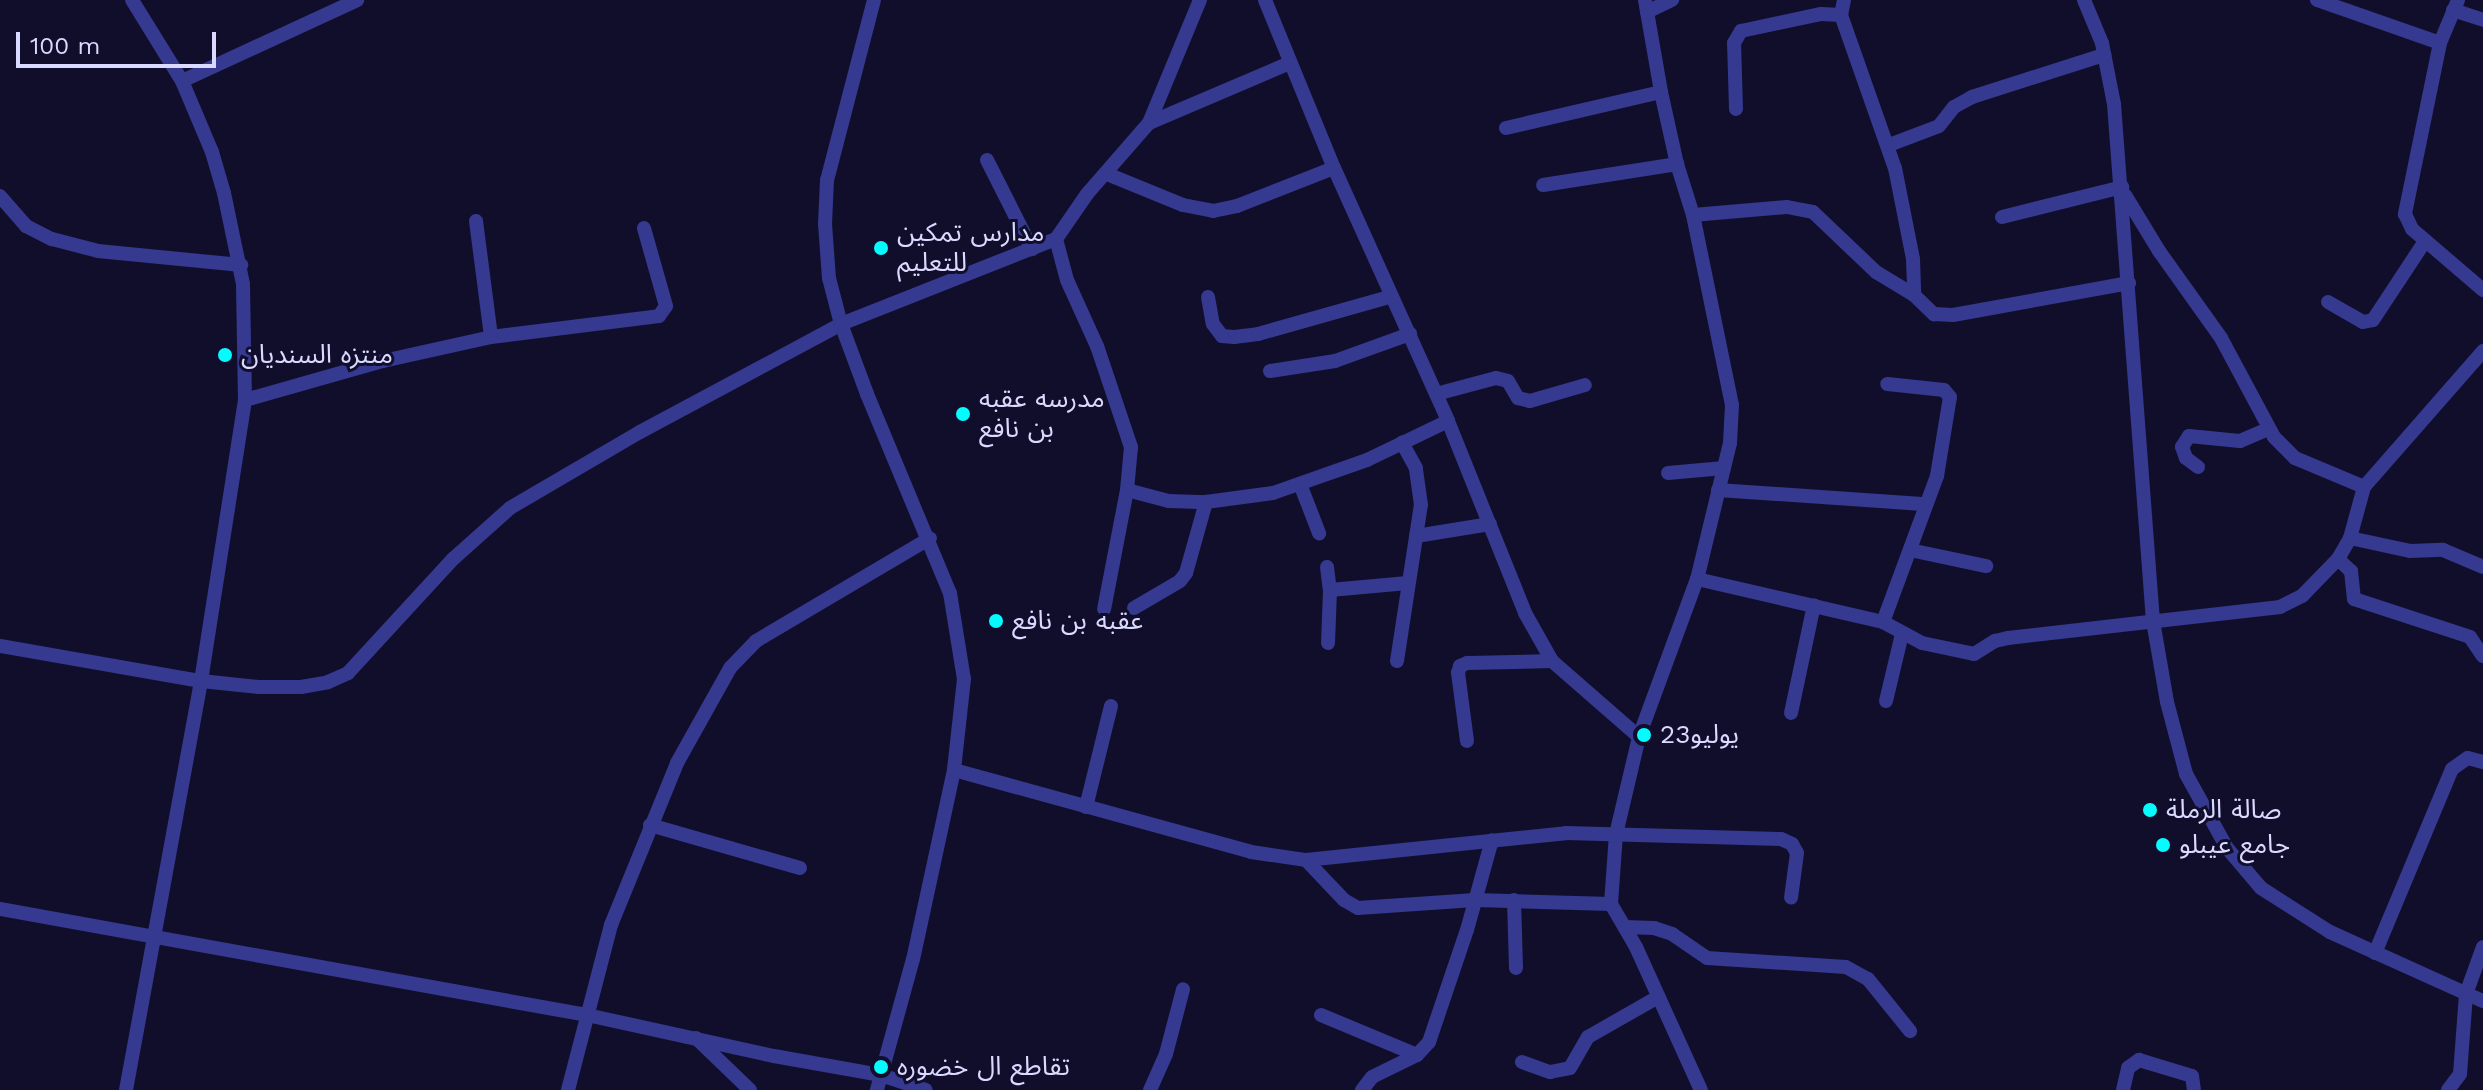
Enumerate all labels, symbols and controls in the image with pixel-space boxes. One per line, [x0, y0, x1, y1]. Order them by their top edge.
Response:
scale bar [20, 16, 220, 66]
text: 100 m [30, 32, 100, 60]
place label: مدارس تمكين للتعليم [897, 217, 1044, 278]
marker: مدارس تمكين للتعليم [872, 239, 890, 257]
place label: منتزه السنديان [241, 339, 393, 371]
marker: منتزه السنديان [216, 346, 234, 364]
place label: مدرسه عقبه بن نافع [979, 383, 1105, 444]
marker: مدرسه عقبه بن نافع [954, 405, 972, 423]
place label: عقبه بن نافع [1012, 605, 1143, 637]
marker: عقبه بن نافع [987, 612, 1005, 630]
place label: 23يوليو [1660, 719, 1739, 751]
marker: 23يوليو [1635, 726, 1653, 744]
place label: صالة الرملة [2166, 794, 2282, 826]
marker: صالة الرملة [2141, 801, 2159, 819]
place label: جامع عيبلو [2179, 829, 2290, 861]
marker: جامع عيبلو [2154, 836, 2172, 854]
place label: تقاطع ال خضوره [897, 1051, 1070, 1083]
marker: تقاطع ال خضوره [872, 1058, 890, 1076]

